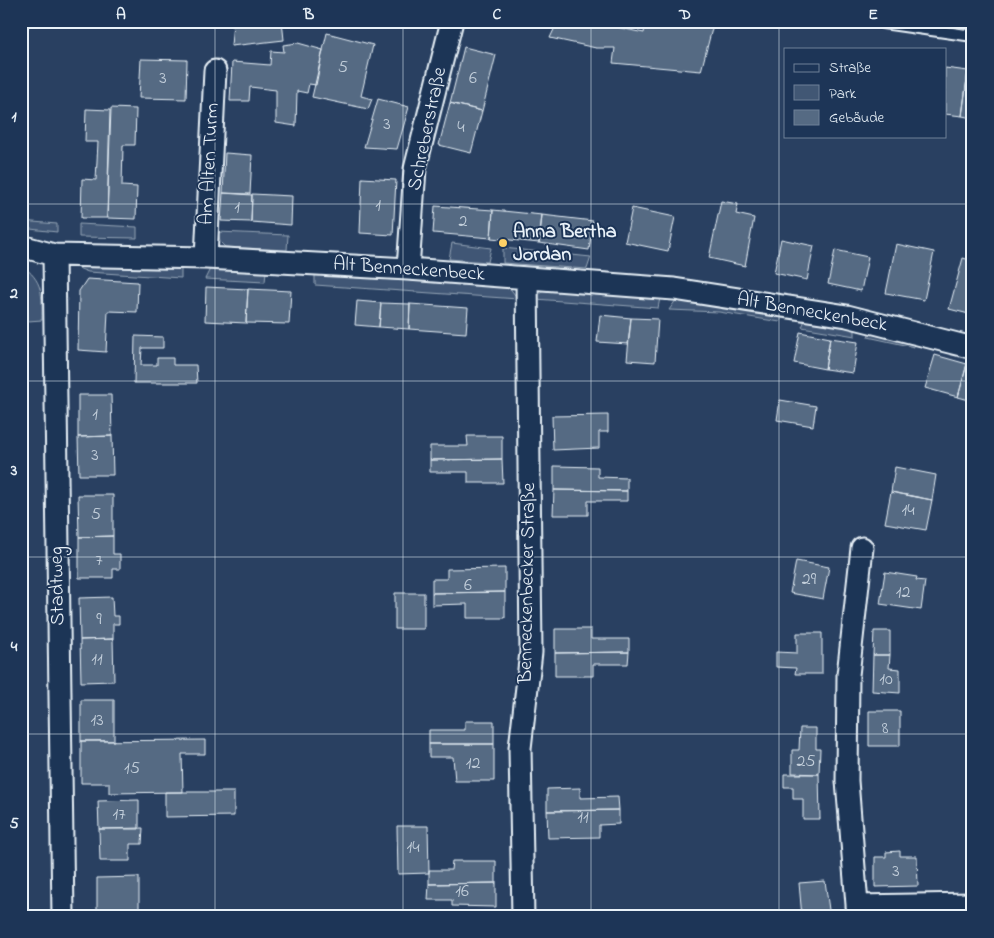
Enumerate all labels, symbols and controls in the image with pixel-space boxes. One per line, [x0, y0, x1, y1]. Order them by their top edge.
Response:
text: A [116, 3, 126, 27]
text: B [303, 3, 315, 27]
text: C [493, 3, 502, 27]
text: D [678, 3, 691, 27]
text: E [868, 3, 878, 27]
legend [784, 48, 946, 138]
house number: 5 [338, 55, 348, 81]
text: Straße [829, 57, 871, 79]
street label: Schreberstraße [401, 65, 455, 193]
house number: 3 [159, 66, 167, 92]
house number: 6 [469, 66, 477, 92]
text: Park [829, 83, 857, 105]
street label: Am Alten Turm [192, 102, 228, 226]
text: 1 [11, 105, 17, 129]
text: Gebäude [829, 107, 885, 129]
house number: 3 [383, 112, 391, 138]
house number: 4 [457, 115, 465, 141]
house number: 1 [375, 193, 381, 219]
house number: 1 [234, 195, 240, 221]
house number: 2 [459, 209, 468, 235]
place label: Anna Bertha Jordan [513, 218, 617, 270]
marker: Anna Bertha Jordan [497, 237, 509, 249]
street label: Alt Benneckenbeck [332, 250, 486, 290]
text: 2 [9, 282, 18, 306]
street label: Alt Benneckenbeck [735, 286, 890, 341]
house number: 1 [92, 402, 98, 428]
house number: 3 [91, 443, 99, 469]
text: 3 [10, 459, 18, 483]
street label: Benneckenbecker Straße [512, 482, 544, 685]
house number: 14 [901, 498, 915, 524]
house number: 5 [91, 502, 101, 528]
street label: Stadtweg [43, 546, 74, 626]
house number: 7 [95, 548, 103, 574]
house number: 29 [802, 567, 817, 593]
house number: 6 [464, 573, 472, 599]
house number: 12 [896, 580, 910, 606]
house number: 9 [96, 607, 102, 633]
text: 4 [10, 635, 18, 659]
house number: 11 [91, 647, 103, 673]
house number: 10 [879, 667, 893, 693]
house number: 13 [90, 708, 104, 734]
house number: 8 [882, 716, 889, 742]
house number: 25 [796, 749, 816, 775]
house number: 12 [466, 751, 480, 777]
house number: 15 [124, 756, 140, 782]
house number: 17 [112, 802, 126, 828]
house number: 11 [577, 805, 589, 831]
text: 5 [9, 812, 19, 836]
house number: 14 [406, 835, 420, 861]
house number: 3 [892, 859, 900, 885]
house number: 16 [455, 879, 469, 905]

